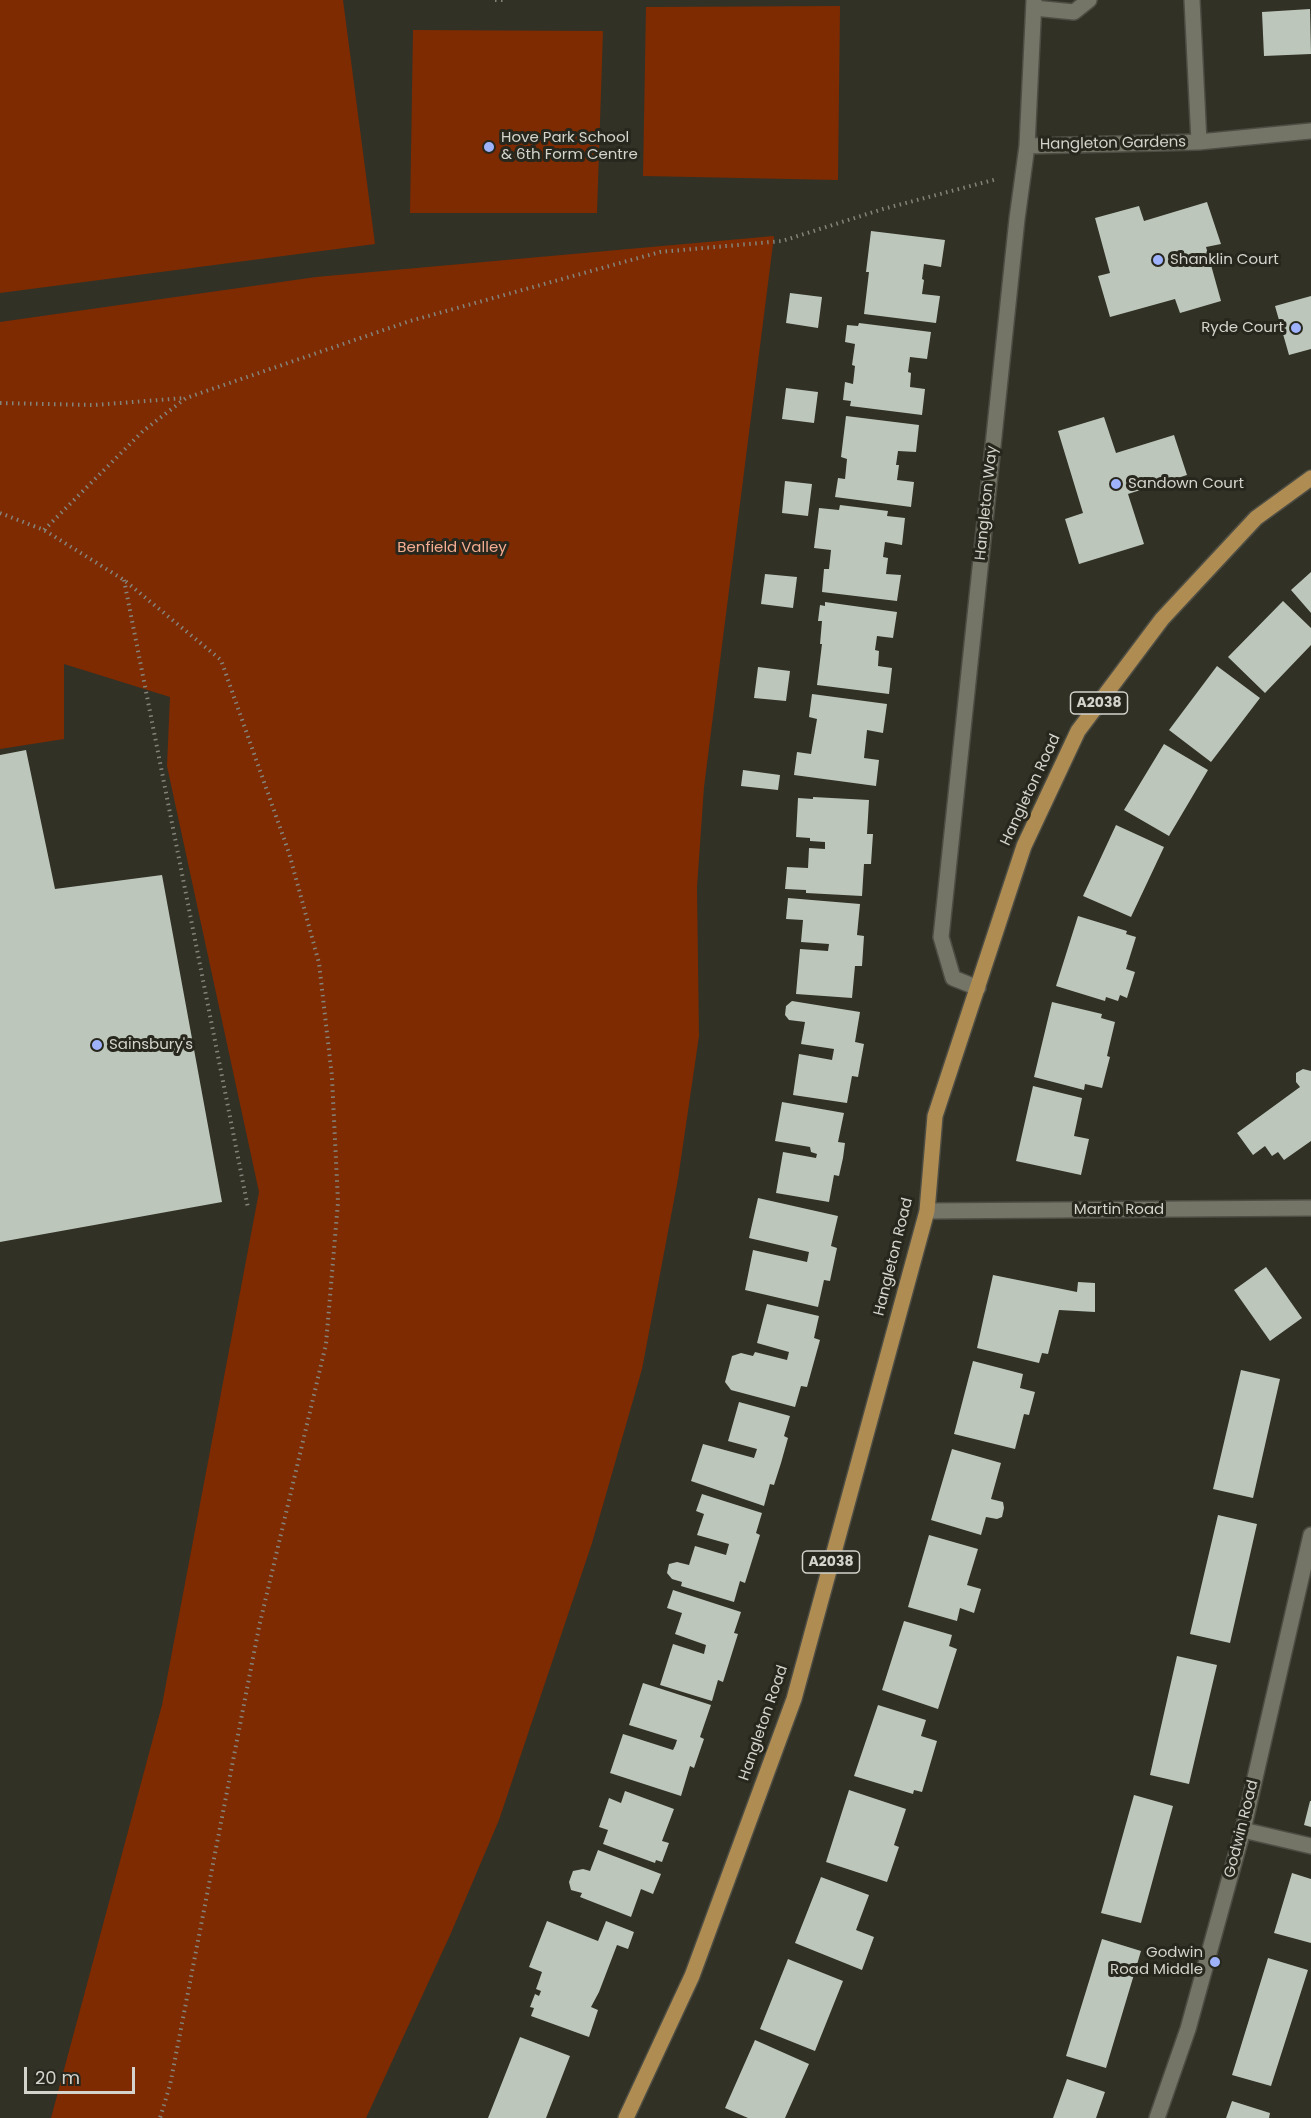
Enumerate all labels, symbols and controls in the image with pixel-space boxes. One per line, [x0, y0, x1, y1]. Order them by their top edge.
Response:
place label: Hove Park School & 6th Form Centre [501, 129, 638, 164]
street label: Hangleton Gardens [1040, 134, 1186, 154]
marker: Hove Park School & 6th Form Centre [482, 140, 496, 154]
place label: Shanklin Court [1170, 251, 1279, 269]
marker: Shanklin Court [1151, 253, 1165, 267]
place label: Ryde Court [1201, 319, 1284, 337]
marker: Ryde Court [1289, 321, 1303, 335]
street label: Hangleton Way [972, 445, 1002, 561]
place label: Sandown Court [1128, 475, 1244, 493]
marker: Sandown Court [1109, 477, 1123, 491]
park label: Benfield Valley [397, 539, 507, 557]
road number: A2038 [1070, 692, 1128, 714]
street label: Hangleton Road [997, 731, 1065, 849]
place label: Sainsbury's [109, 1036, 193, 1054]
marker: Sainsbury's [90, 1038, 104, 1052]
street label: Hangleton Road [871, 1196, 917, 1318]
street label: Martin Road [1074, 1201, 1164, 1219]
road number: A2038 [802, 1551, 860, 1573]
street label: Hangleton Road [736, 1663, 792, 1783]
street label: Godwin Road [1221, 1778, 1263, 1880]
place label: Godwin Road Middle [1110, 1944, 1203, 1979]
marker: Godwin Road Middle [1208, 1955, 1222, 1969]
scale bar [27, 2055, 138, 2093]
text: 20 m [35, 2065, 80, 2090]

